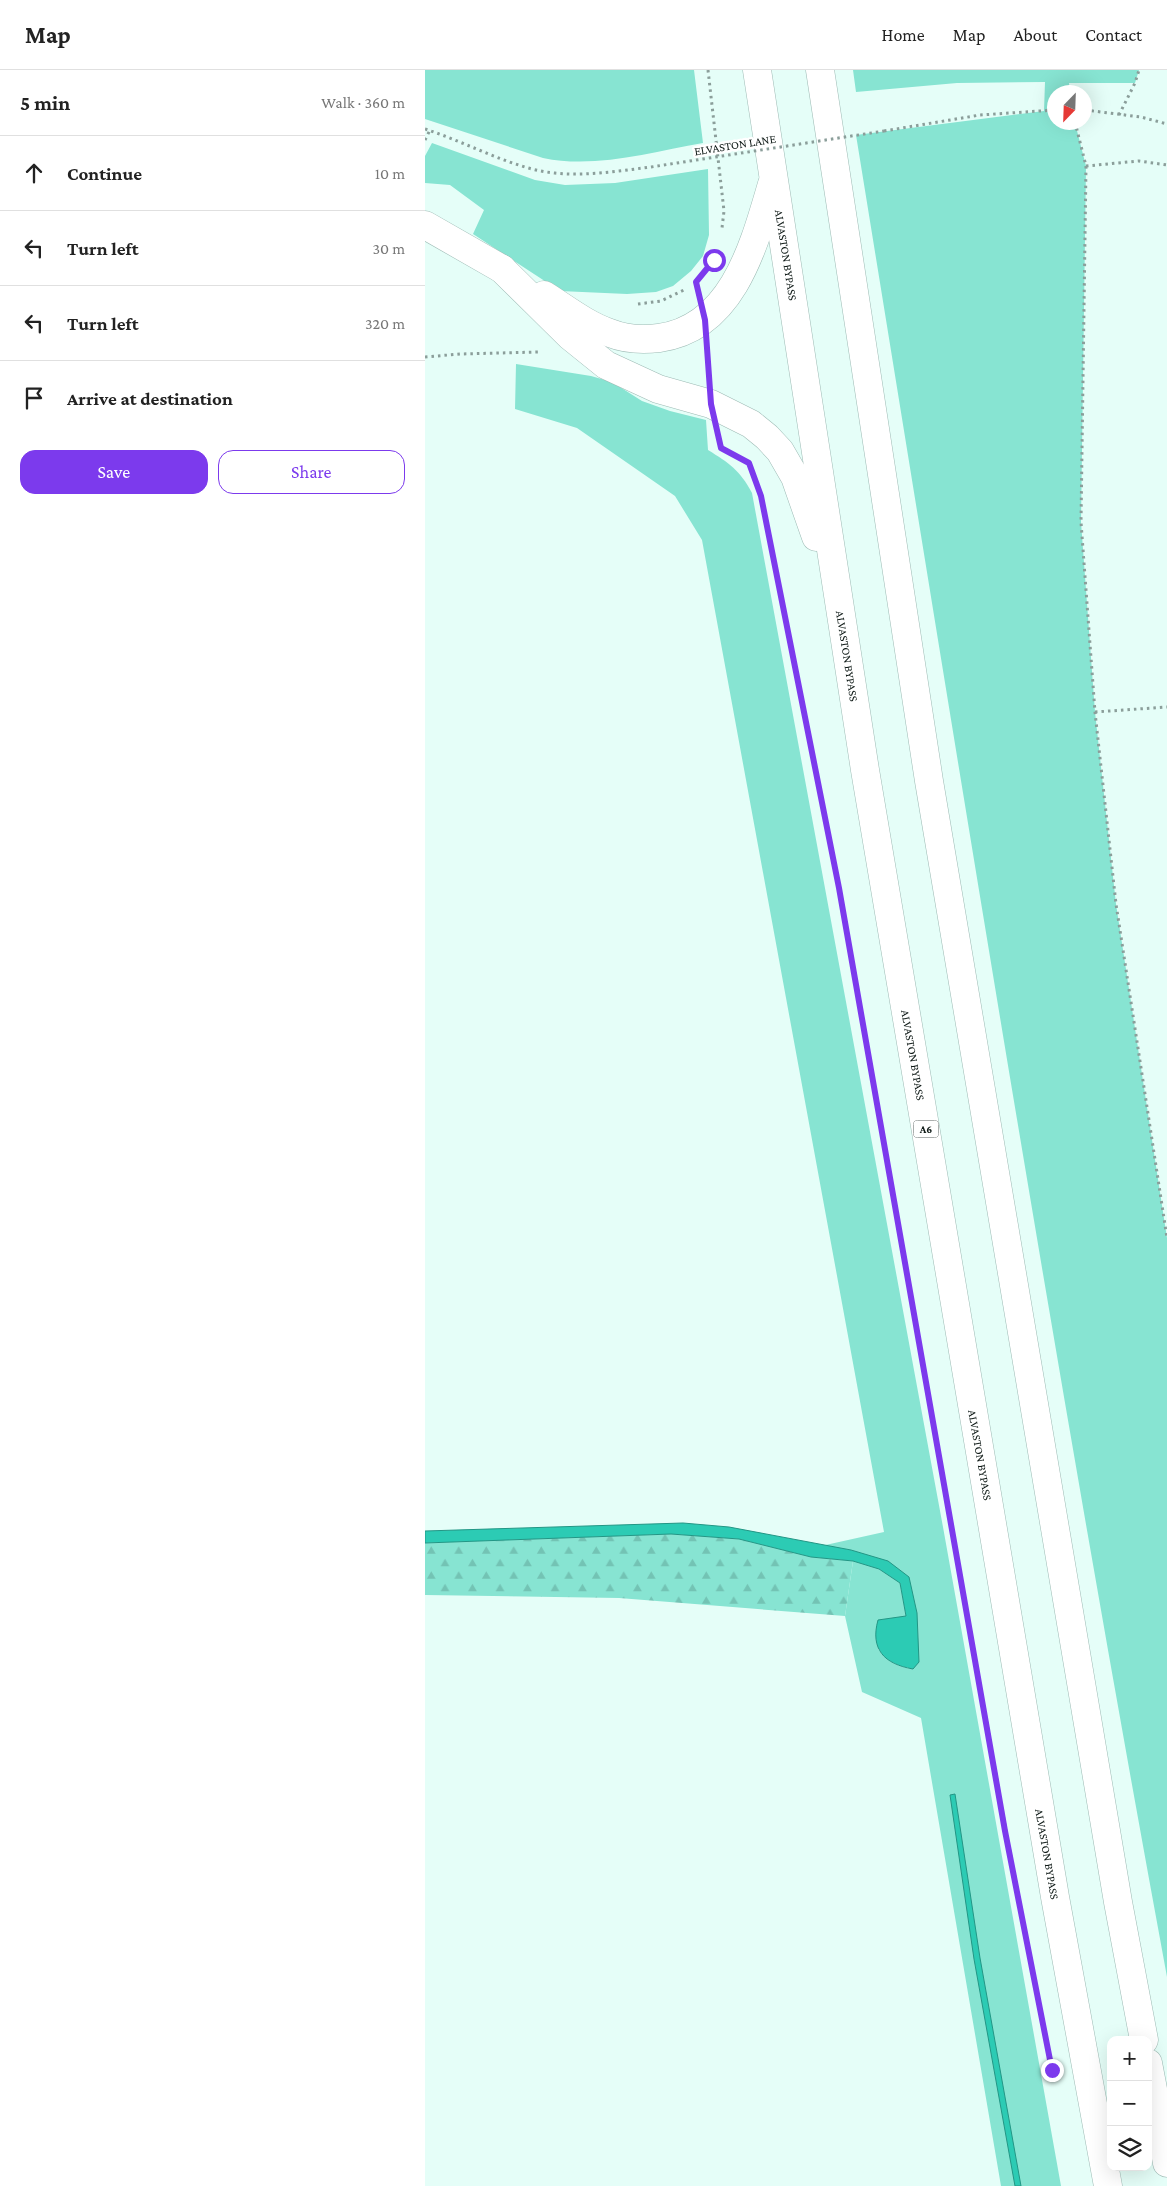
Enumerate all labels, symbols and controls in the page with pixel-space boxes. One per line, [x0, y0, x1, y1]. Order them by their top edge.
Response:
text: Map [25, 21, 71, 48]
text: Home [882, 25, 925, 45]
text: Map [953, 25, 985, 45]
text: About [1013, 25, 1057, 45]
text: Contact [1085, 25, 1142, 45]
north arrow [1047, 85, 1092, 130]
text: 5 min [20, 91, 70, 115]
text: Walk · 360 m [321, 94, 405, 111]
street label: ELVASTON LANE [693, 132, 777, 158]
icon: ahead [20, 159, 48, 187]
text: Continue [67, 163, 142, 184]
text: 10 m [375, 165, 405, 182]
street label: ALVASTON BYPASS [772, 209, 800, 302]
icon: left [20, 234, 48, 262]
text: Turn left [67, 238, 139, 259]
text: 30 m [373, 240, 405, 257]
route start [703, 249, 726, 272]
icon: left [20, 309, 48, 337]
text: Turn left [67, 313, 139, 334]
text: 320 m [365, 315, 405, 332]
icon: arrive [20, 384, 48, 412]
text: Arrive at destination [67, 388, 233, 409]
button: Save [20, 450, 208, 494]
button: Share [218, 450, 405, 494]
street label: ALVASTON BYPASS [833, 610, 861, 703]
street label: ALVASTON BYPASS [898, 1009, 928, 1102]
road number: A6 [913, 1120, 939, 1138]
street label: ALVASTON BYPASS [965, 1409, 995, 1502]
street label: ALVASTON BYPASS [1032, 1808, 1062, 1901]
map controls [1107, 2036, 1152, 2171]
button: + [1107, 2036, 1152, 2081]
route end [1041, 2059, 1064, 2082]
button: − [1107, 2081, 1152, 2126]
button: layers [1107, 2126, 1152, 2171]

